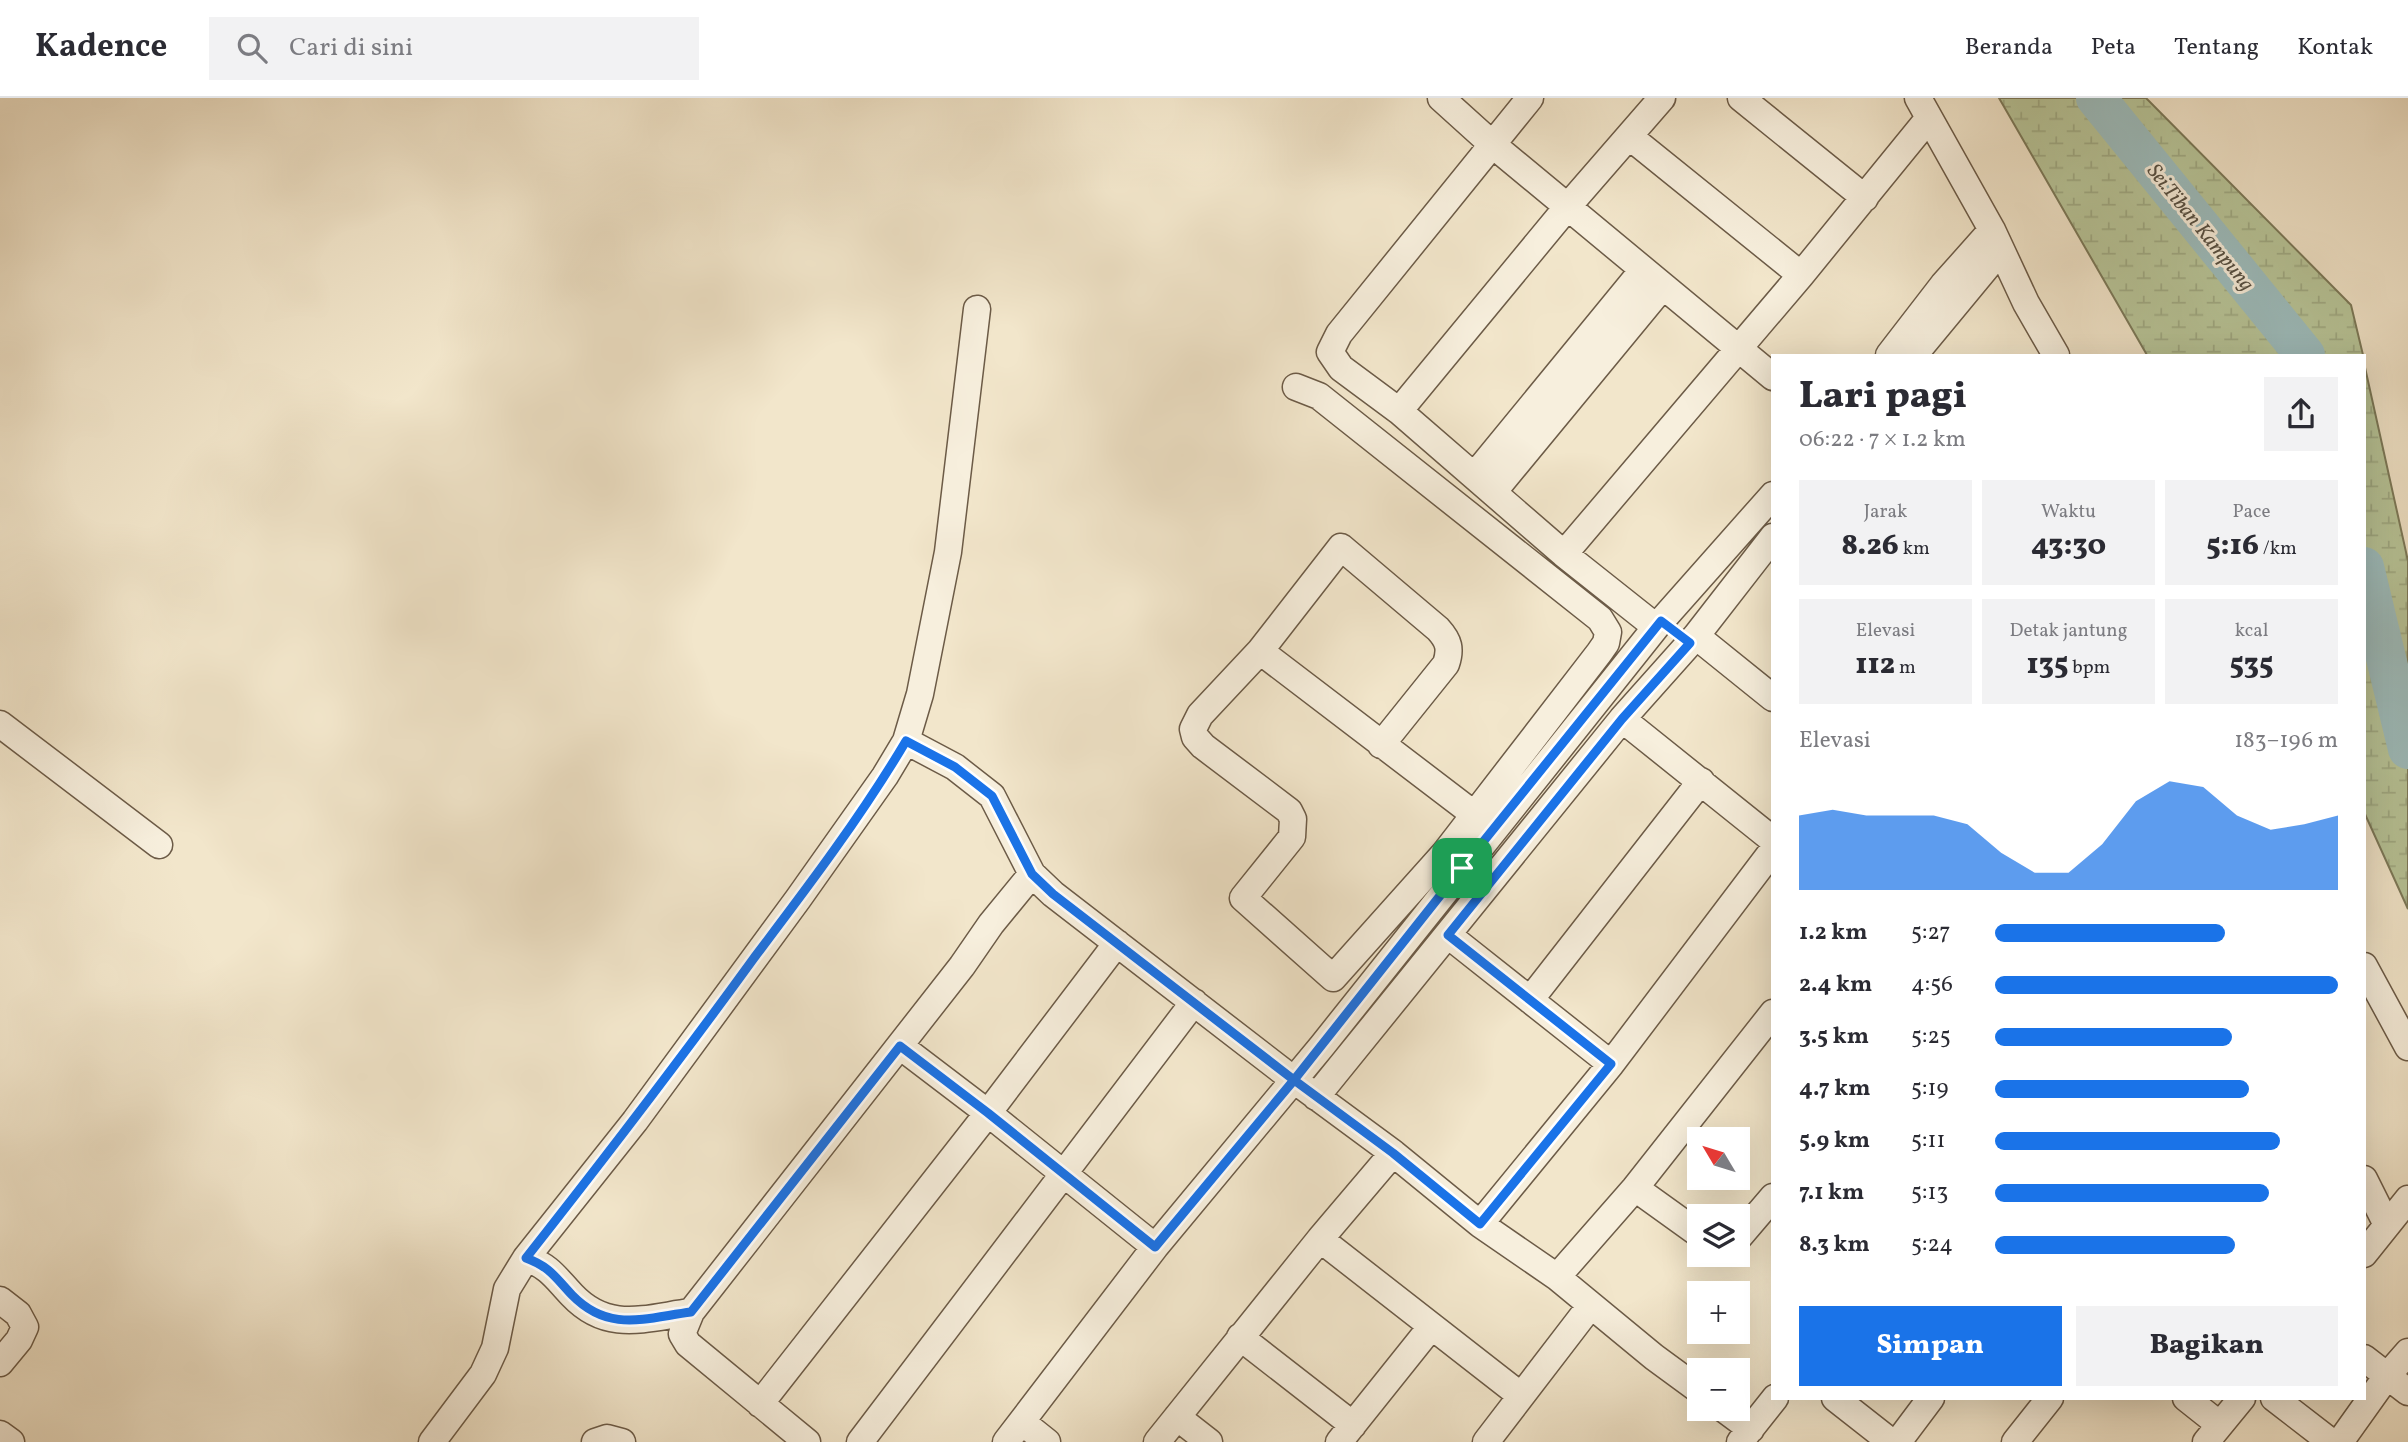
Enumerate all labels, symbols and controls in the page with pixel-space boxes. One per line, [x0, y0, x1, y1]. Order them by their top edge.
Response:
search box [209, 17, 699, 80]
text: Kadence [35, 25, 167, 71]
icon: search [233, 29, 271, 67]
text: Cari di sini [289, 30, 413, 66]
text: Beranda [1965, 31, 2053, 65]
text: Peta [2091, 31, 2136, 65]
text: Tentang [2174, 31, 2259, 65]
text: Kontak [2297, 31, 2373, 65]
water label: Sei.Tiban Kampung [2140, 158, 2260, 298]
text: Lari pagi [1799, 371, 1967, 424]
button: share [2264, 377, 2338, 451]
text: 06:22 · 7 × 1.2 km [1799, 424, 1966, 456]
text: Jarak [1864, 499, 1907, 525]
text: Waktu [2041, 499, 2096, 525]
text: Pace [2232, 499, 2271, 525]
text: 8.26 [1841, 525, 1899, 567]
text: 43:30 [2031, 525, 2106, 567]
text: 5:16 [2206, 525, 2259, 567]
text: km [1899, 536, 1930, 562]
text: /km [2259, 536, 2297, 562]
text: Elevasi [1856, 618, 1915, 644]
text: Detak jantung [2010, 618, 2127, 644]
text: kcal [2235, 618, 2268, 644]
text: 112 [1855, 644, 1895, 686]
text: 135 [2027, 644, 2069, 686]
text: 535 [2229, 644, 2274, 686]
text: m [1895, 655, 1916, 681]
text: bpm [2069, 655, 2110, 681]
text: Elevasi [1799, 725, 1871, 757]
text: 183–196 m [2234, 725, 2338, 757]
pin [1432, 838, 1492, 898]
icon: arrive [1443, 849, 1481, 887]
text: 1.2 km [1799, 917, 1868, 949]
text: 5:27 [1911, 917, 1950, 949]
text: 2.4 km [1799, 969, 1872, 1001]
text: 4:56 [1911, 969, 1953, 1001]
text: 3.5 km [1799, 1021, 1869, 1053]
text: 5:25 [1911, 1021, 1951, 1053]
text: 4.7 km [1799, 1073, 1871, 1105]
text: 5:19 [1911, 1073, 1948, 1105]
text: 5.9 km [1799, 1125, 1870, 1157]
text: 5:11 [1911, 1125, 1945, 1157]
north arrow [1687, 1127, 1750, 1190]
map controls [1687, 1127, 1750, 1421]
text: 7.1 km [1799, 1177, 1864, 1209]
text: 5:13 [1911, 1177, 1948, 1209]
button: layers [1687, 1204, 1750, 1267]
text: 8.3 km [1799, 1229, 1870, 1261]
text: 5:24 [1911, 1229, 1953, 1261]
button: + [1687, 1281, 1750, 1344]
button: Simpan [1799, 1306, 2062, 1386]
button: Bagikan [2076, 1306, 2338, 1386]
button: − [1687, 1358, 1750, 1421]

